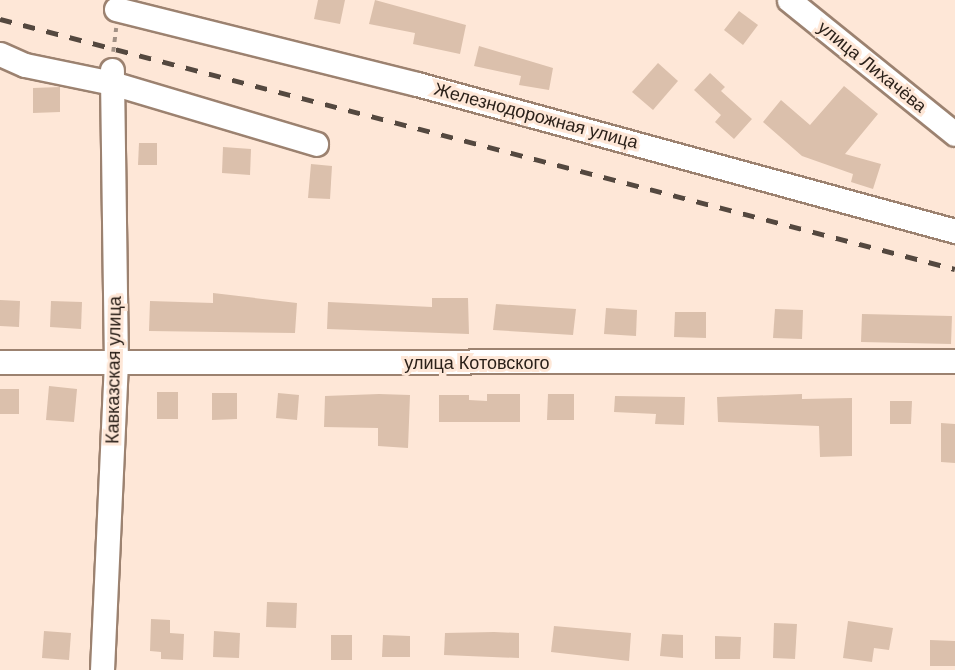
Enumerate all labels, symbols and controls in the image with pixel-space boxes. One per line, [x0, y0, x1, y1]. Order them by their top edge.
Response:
street label: улица Лихачёва [813, 17, 931, 117]
street label: Железнодорожная улица [432, 78, 640, 154]
street label: Кавказская улица [102, 296, 126, 444]
street label: улица Котовского [404, 352, 550, 374]

